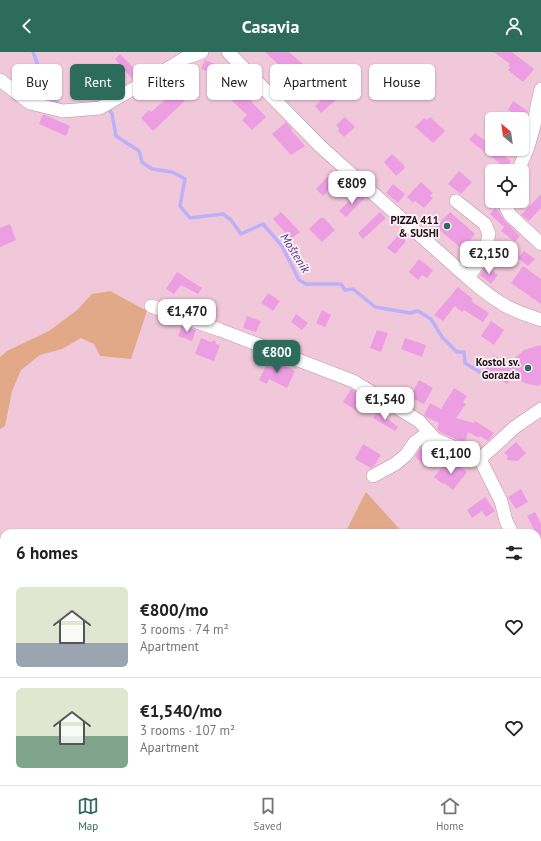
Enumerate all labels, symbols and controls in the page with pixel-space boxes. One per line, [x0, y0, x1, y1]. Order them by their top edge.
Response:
icon: back [16, 15, 38, 37]
text: Casavia [242, 15, 299, 38]
icon: person [503, 15, 525, 37]
chip: Buy [12, 64, 62, 100]
chip: Rent [70, 64, 125, 100]
chip: Filters [133, 64, 199, 100]
chip: New [207, 64, 262, 100]
chip: Apartment [270, 64, 361, 100]
chip: House [369, 64, 435, 100]
north arrow [485, 112, 529, 156]
map controls [485, 112, 529, 208]
button: locate [485, 164, 529, 208]
pin: €809 [328, 171, 376, 205]
text: €809 [337, 175, 367, 192]
place label: PIZZA 411 & SUSHI [390, 213, 439, 240]
marker: PIZZA 411 & SUSHI [442, 221, 452, 231]
water label: Mošteník [277, 230, 314, 276]
pin: €2,150 [456, 241, 522, 275]
text: €2,150 [469, 245, 509, 262]
pin: €1,470 [154, 299, 220, 333]
text: €1,470 [167, 303, 207, 320]
pin: €800 [253, 340, 301, 374]
text: €800 [262, 344, 292, 361]
place label: Kostol sv. Gorazda [476, 355, 520, 382]
marker: Kostol sv. Gorazda [523, 363, 533, 373]
pin: €1,540 [352, 387, 418, 421]
text: €1,540 [365, 391, 405, 408]
pin: €1,100 [418, 441, 484, 475]
text: €1,100 [431, 445, 471, 462]
text: 6 homes [16, 542, 78, 564]
icon: filters [503, 542, 525, 564]
text: €800/mo [140, 599, 208, 621]
icon: home [48, 603, 96, 651]
icon: heart [503, 616, 525, 638]
text: 3 rooms · 74 m² [140, 621, 229, 638]
text: Apartment [140, 638, 199, 655]
text: €1,540/mo [140, 700, 222, 722]
icon: home [48, 704, 96, 752]
icon: heart [503, 717, 525, 739]
text: 3 rooms · 107 m² [140, 722, 235, 739]
text: Apartment [140, 739, 199, 756]
tab: Map [77, 795, 99, 833]
tab: Saved [254, 795, 282, 833]
tab: Home [436, 795, 464, 833]

